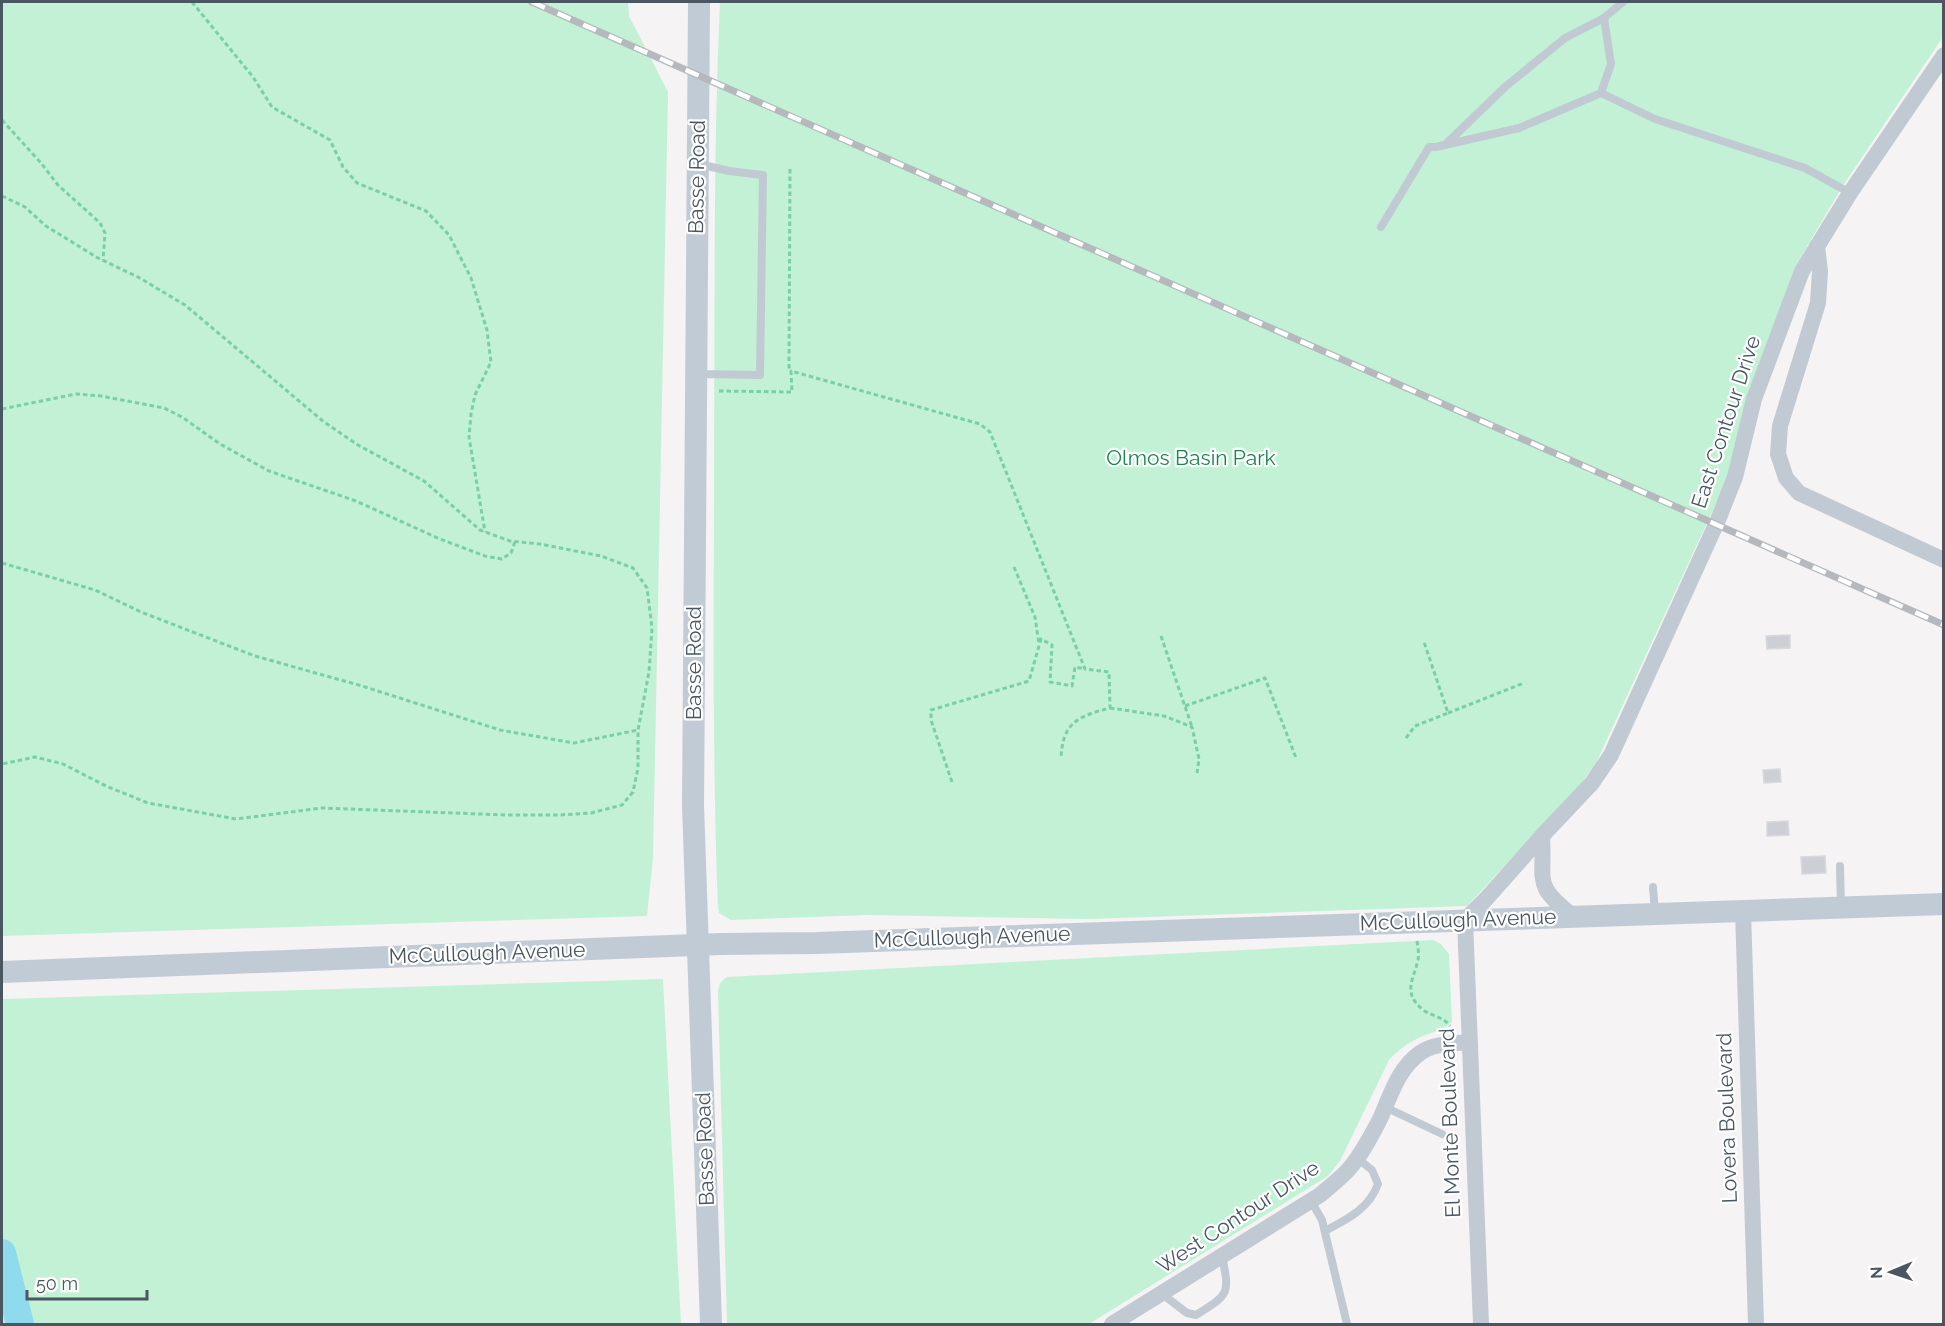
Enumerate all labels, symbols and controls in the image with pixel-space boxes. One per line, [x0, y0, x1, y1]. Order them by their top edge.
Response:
street label: Basse Road [683, 120, 710, 234]
street label: East Contour Drive [1686, 332, 1765, 511]
park label: Olmos Basin Park [1106, 445, 1276, 470]
street label: Basse Road [681, 606, 706, 720]
street label: McCullough Avenue [1359, 904, 1557, 935]
street label: McCullough Avenue [873, 921, 1071, 952]
street label: McCullough Avenue [388, 937, 586, 968]
street label: El Monte Boulevard [1434, 1028, 1465, 1218]
street label: Lovera Boulevard [1711, 1032, 1742, 1204]
street label: Basse Road [690, 1092, 719, 1206]
street label: West Contour Drive [1152, 1155, 1324, 1278]
north arrow [1861, 1242, 1921, 1302]
scale bar [27, 1263, 147, 1301]
text: N [1867, 1266, 1886, 1279]
text: 50 m [36, 1273, 78, 1294]

